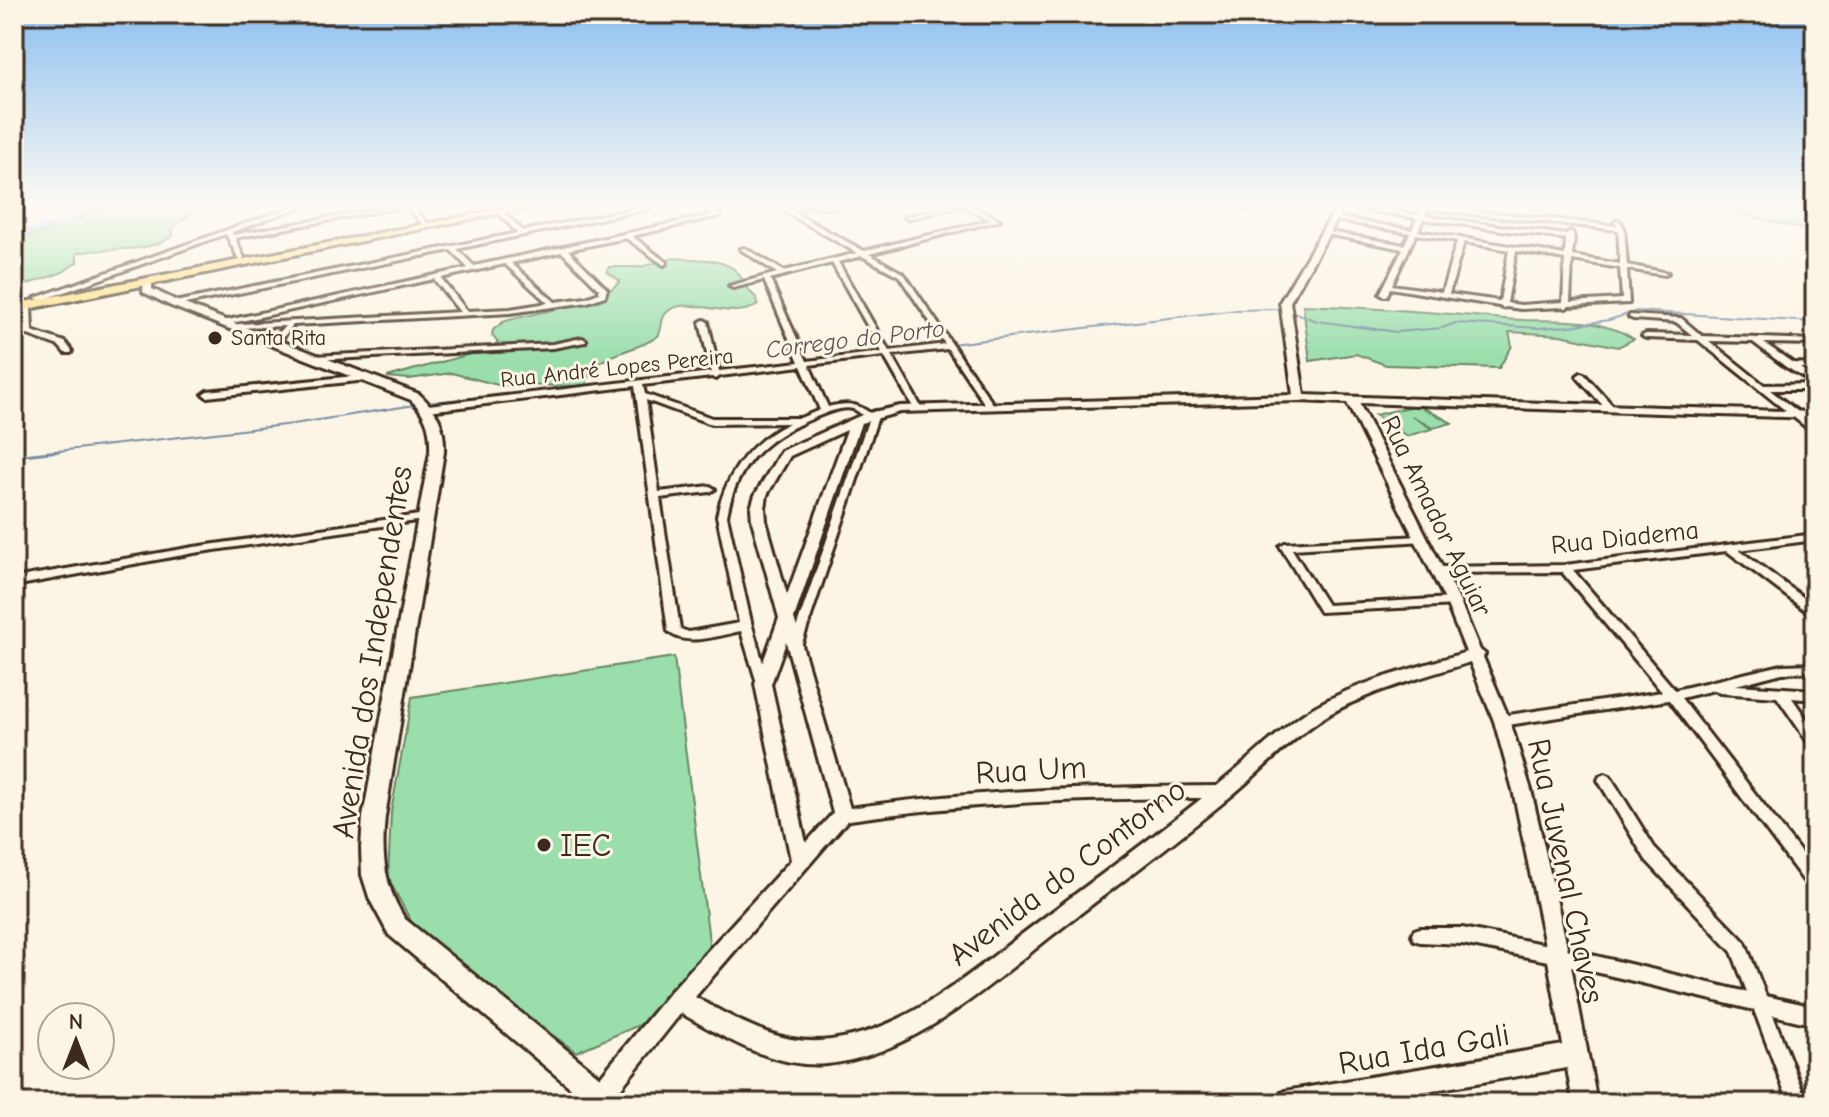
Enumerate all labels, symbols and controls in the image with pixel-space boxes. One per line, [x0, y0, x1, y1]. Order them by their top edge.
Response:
water label: Corrego do Porto [764, 314, 946, 364]
place label: Santa Rita [231, 325, 326, 351]
marker: Santa Rita [206, 329, 224, 347]
street label: Rua André Lopes Pereira [499, 343, 735, 393]
street label: Rua Amador Aguiar [1374, 411, 1498, 622]
street label: Avenida dos Independentes [324, 463, 420, 841]
street label: Rua Diadema [1550, 515, 1700, 561]
street label: Rua Juvenal Chaves [1520, 735, 1612, 1007]
street label: Rua Um [975, 749, 1087, 791]
street label: Avenida do Contorno [941, 771, 1193, 973]
place label: IEC [560, 827, 611, 864]
marker: IEC [535, 836, 553, 854]
north arrow [36, 1001, 116, 1081]
text: N [69, 1009, 83, 1035]
street label: Rua Ida Gali [1336, 1016, 1512, 1082]

